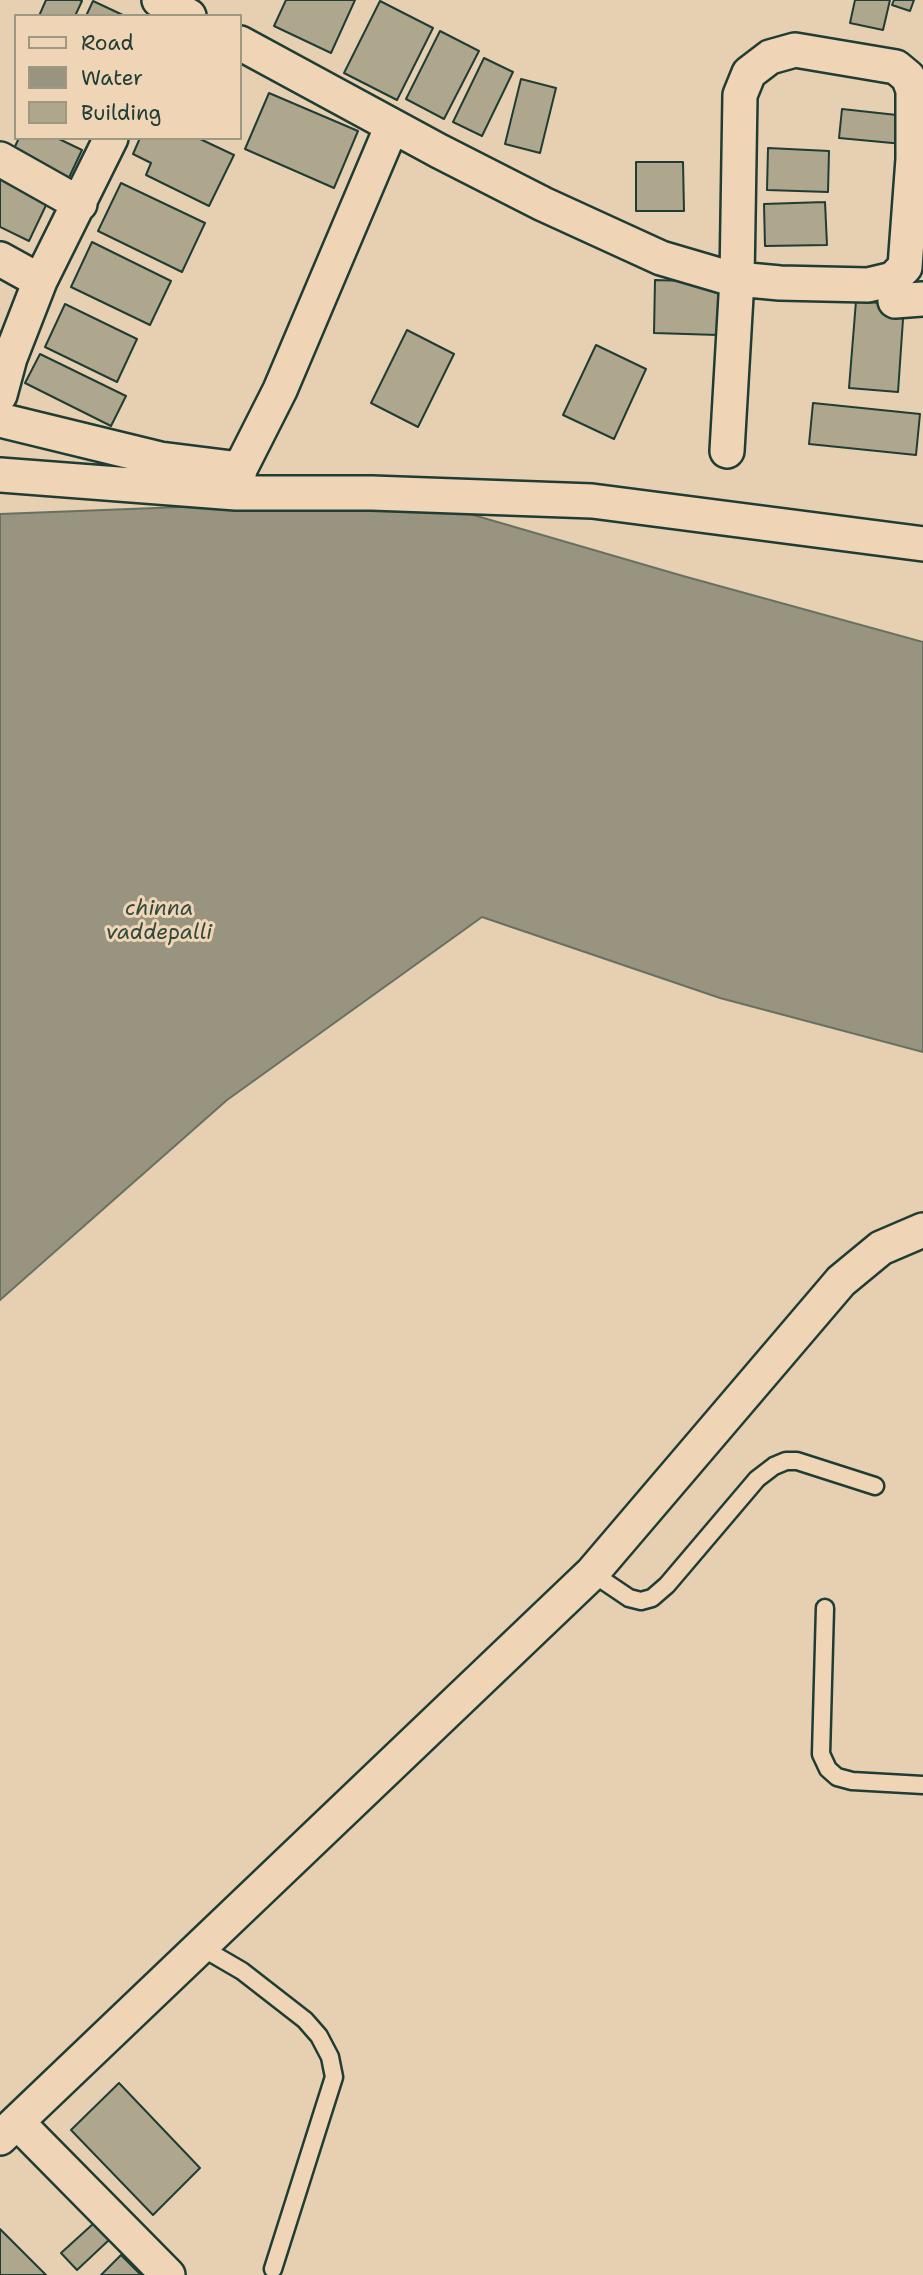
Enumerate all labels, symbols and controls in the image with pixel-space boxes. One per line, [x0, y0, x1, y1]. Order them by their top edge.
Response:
legend [14, 14, 242, 140]
text: Road [81, 29, 134, 57]
text: Water [81, 64, 143, 92]
text: Building [81, 99, 161, 127]
water label: chinna vaddepalli [106, 897, 212, 947]

